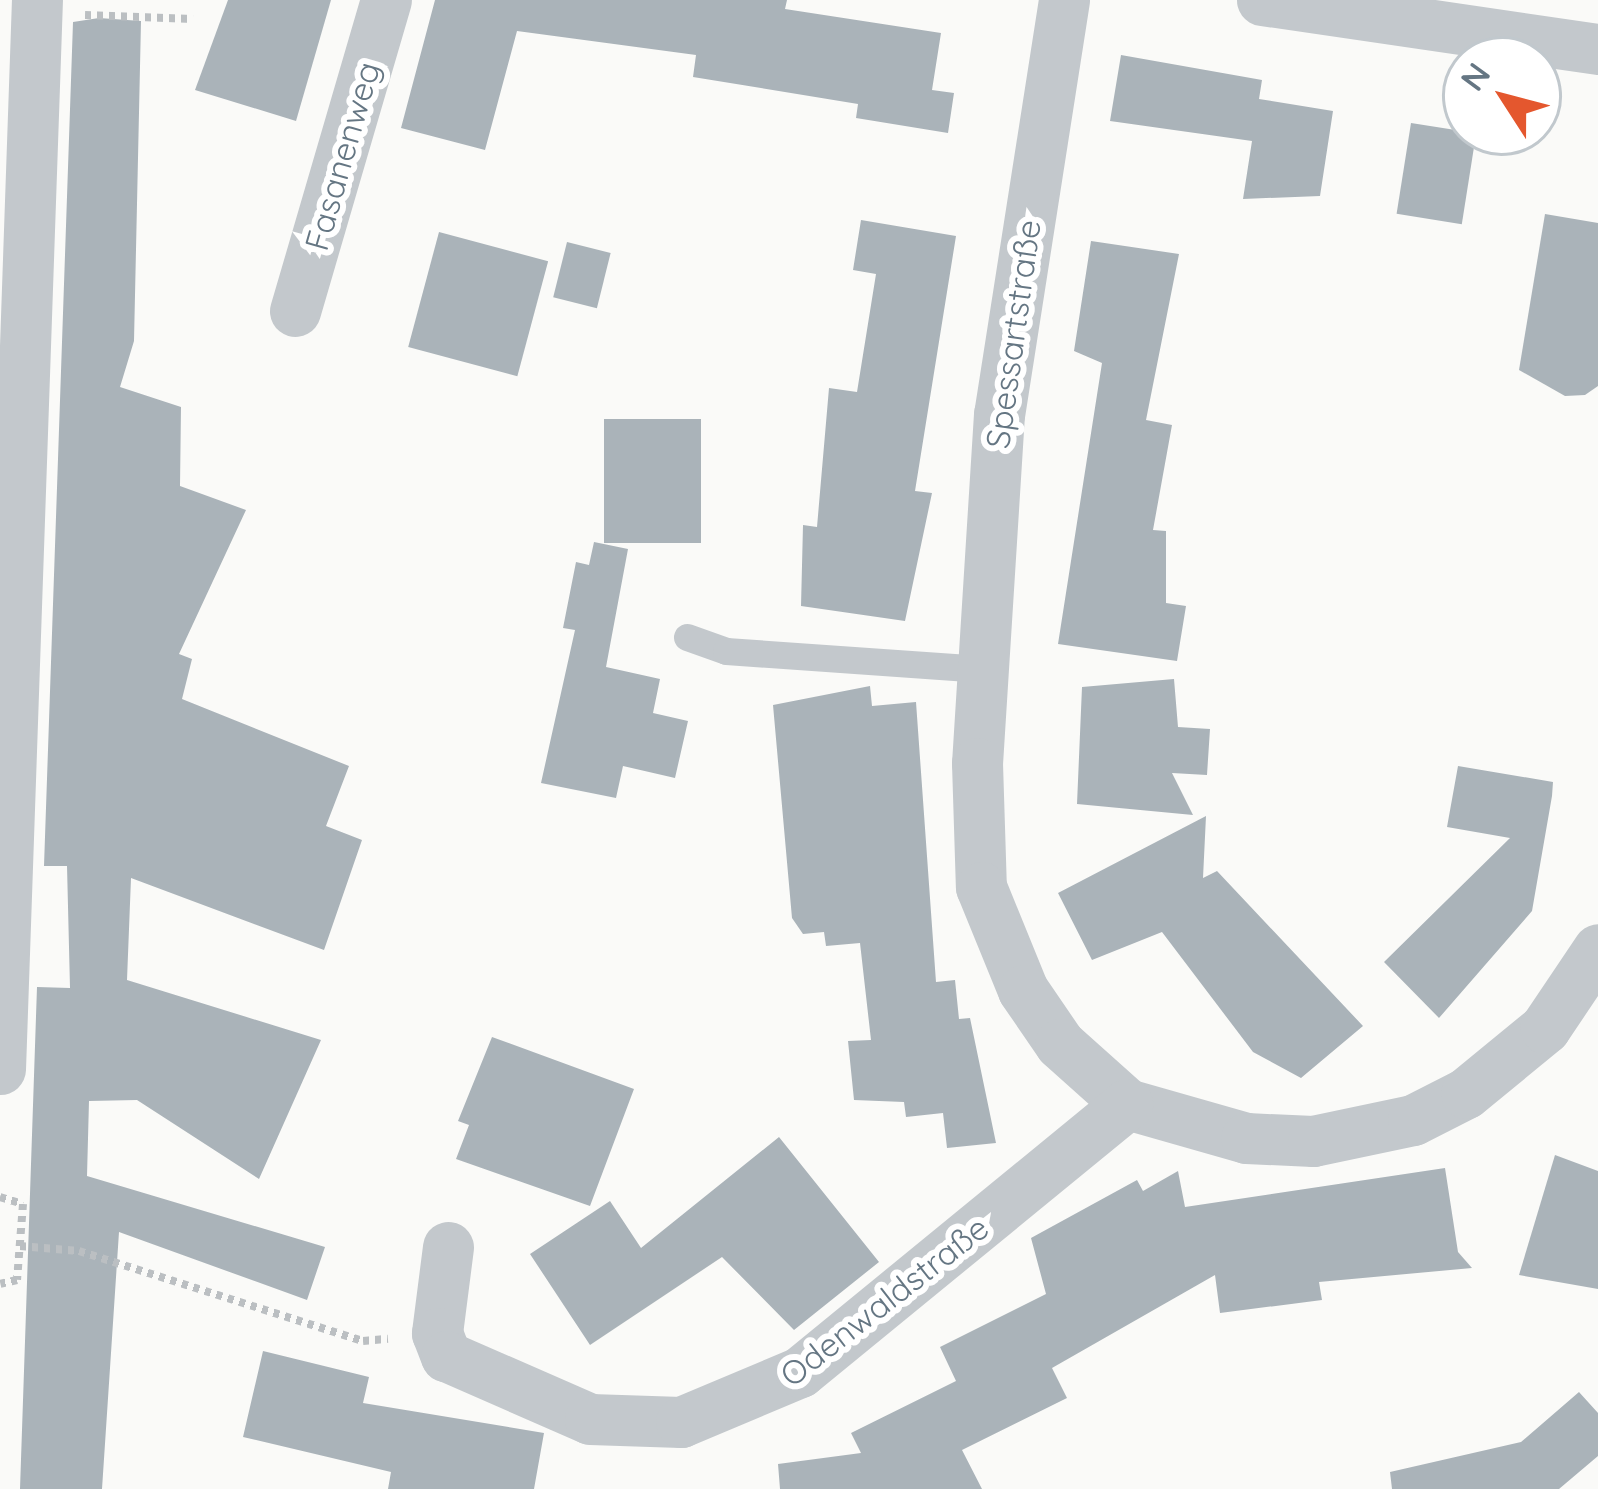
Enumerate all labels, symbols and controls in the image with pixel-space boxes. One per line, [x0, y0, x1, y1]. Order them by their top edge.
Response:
north arrow [1442, 36, 1562, 156]
text: N [1451, 54, 1499, 98]
street label: Fasanenweg [296, 57, 388, 255]
street label: Spessartstraße [977, 217, 1049, 451]
street label: Odenwaldstraße [772, 1207, 996, 1395]

